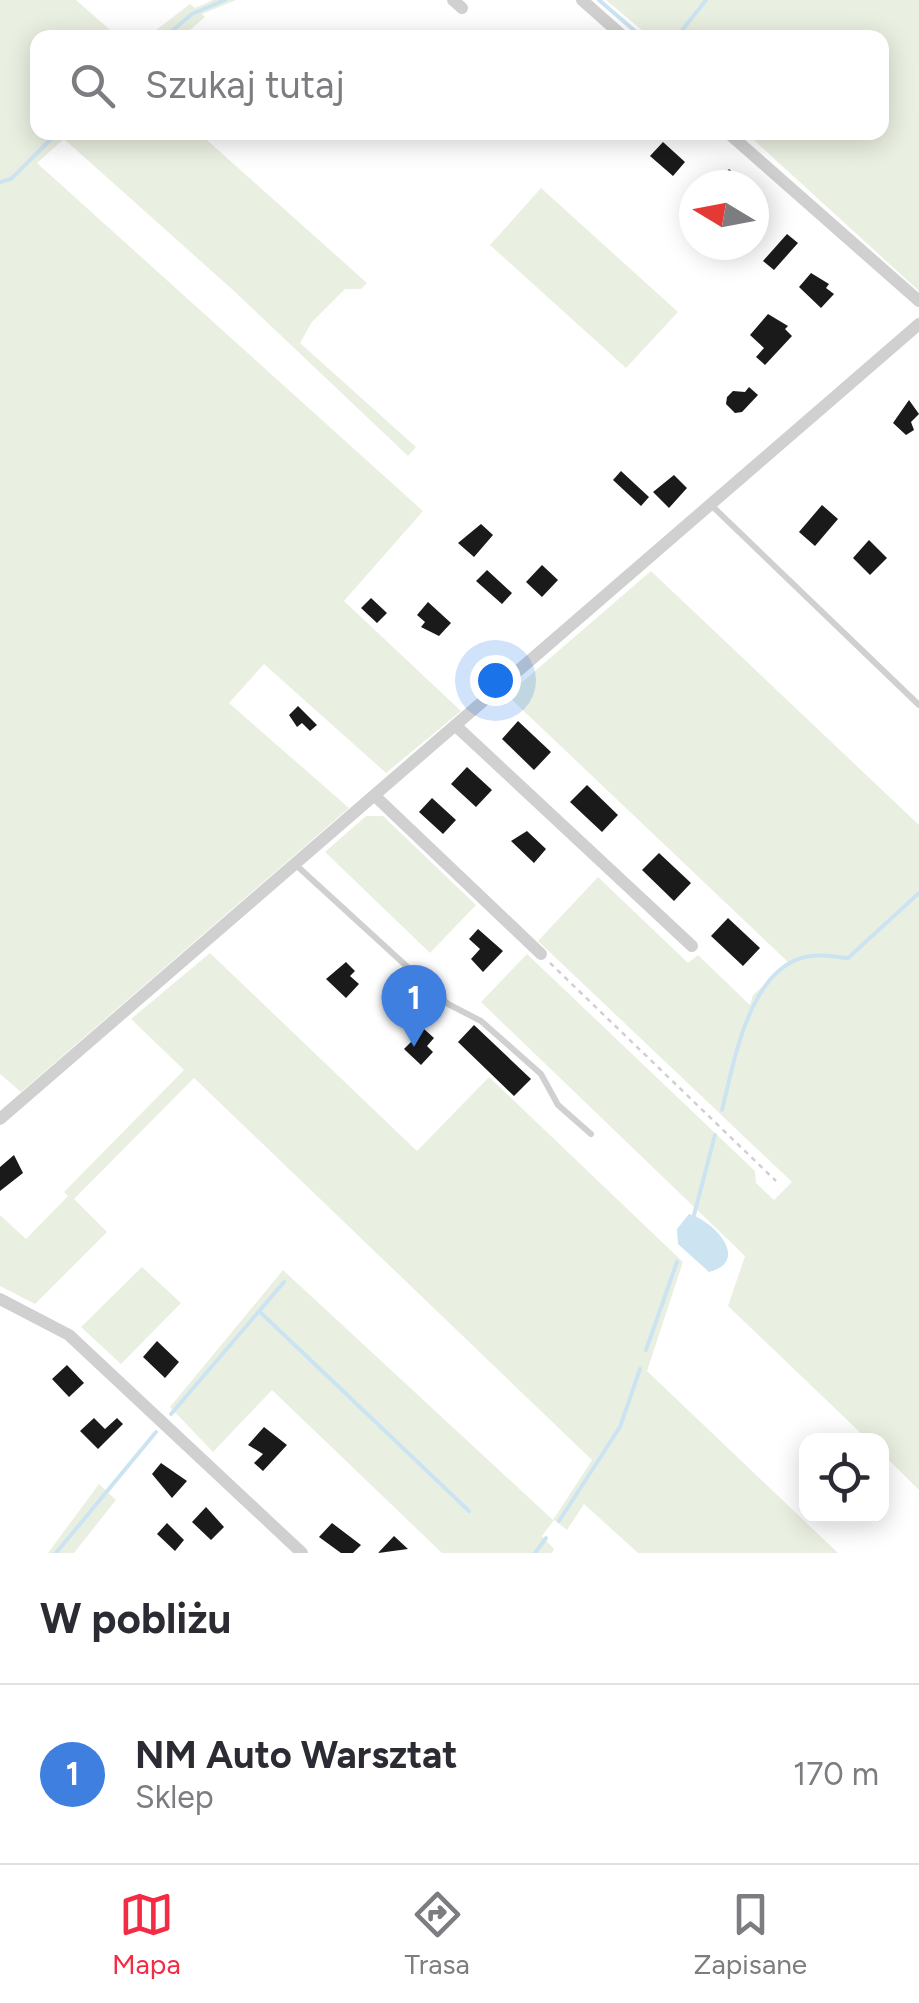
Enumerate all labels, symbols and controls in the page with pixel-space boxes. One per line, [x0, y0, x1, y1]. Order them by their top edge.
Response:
search box [30, 30, 889, 140]
icon: search [65, 58, 120, 113]
text: Szukaj tutaj [145, 62, 345, 108]
north arrow [679, 170, 769, 260]
your location [470, 655, 521, 706]
pin: 1 [382, 964, 446, 1047]
map controls [799, 1433, 889, 1523]
button: locate [799, 1433, 889, 1523]
text: W pobliżu [40, 1593, 231, 1644]
text: NM Auto Warsztat [135, 1732, 458, 1778]
text: 1 [66, 1755, 79, 1793]
text: 170 m [793, 1755, 879, 1793]
text: Sklep [135, 1778, 214, 1816]
tab: Mapa [112, 1887, 181, 1981]
tab: Trasa [405, 1887, 470, 1981]
tab: Zapisane [694, 1887, 807, 1981]

